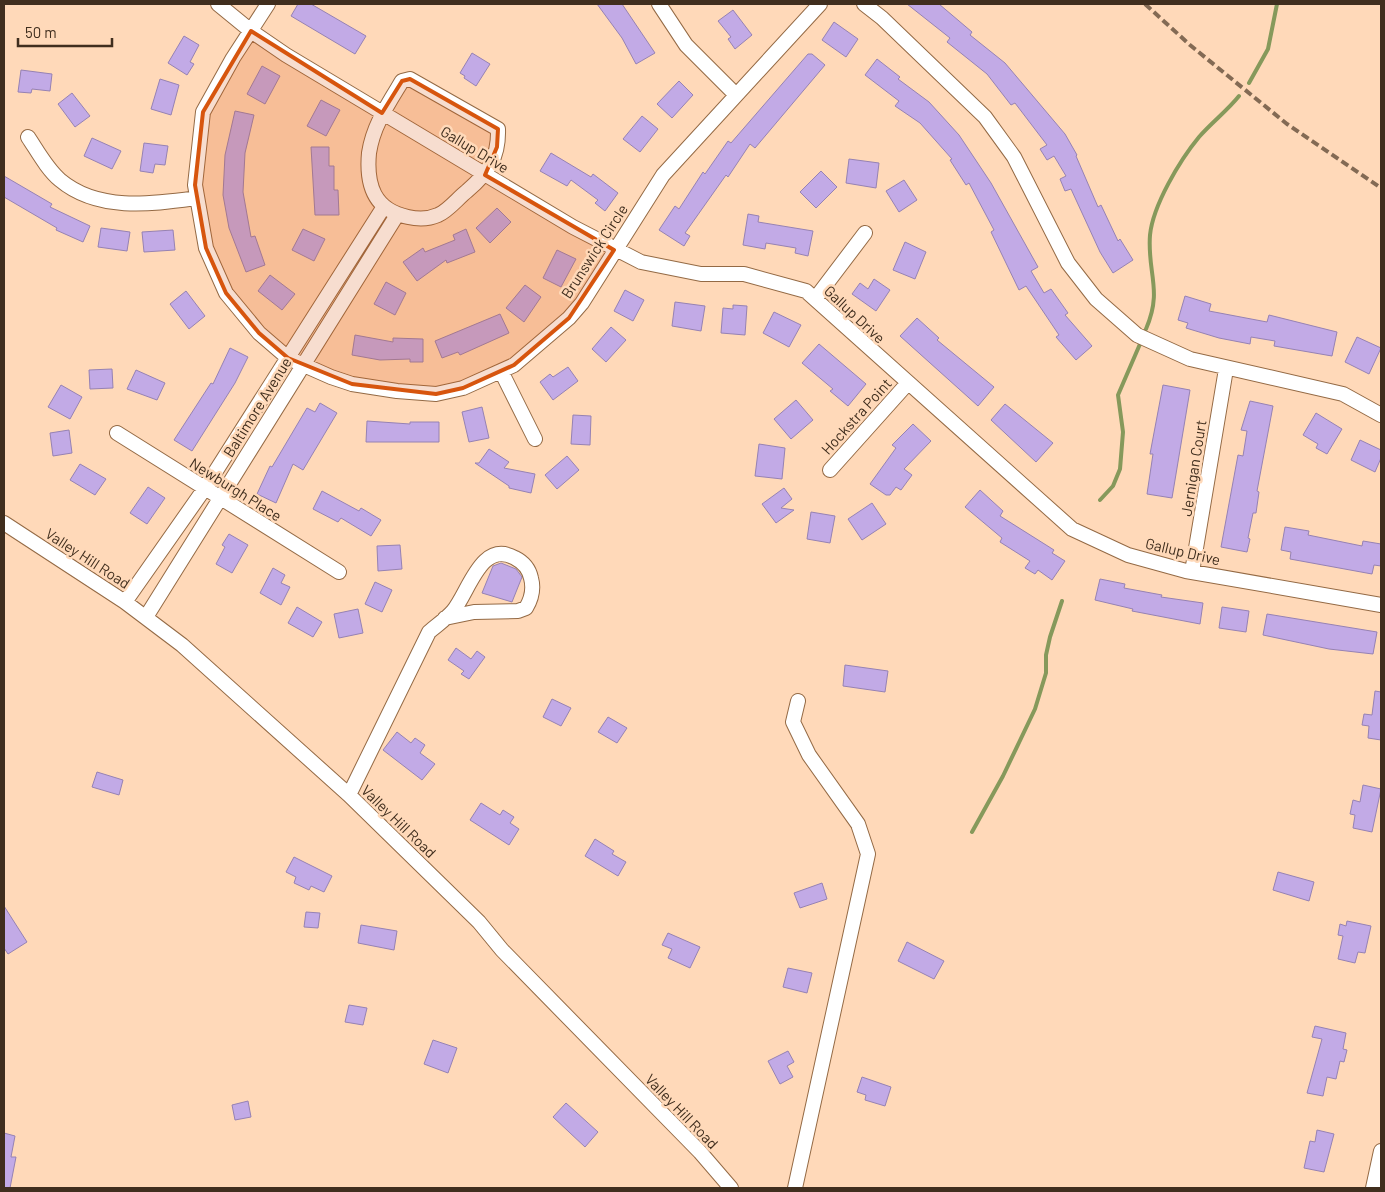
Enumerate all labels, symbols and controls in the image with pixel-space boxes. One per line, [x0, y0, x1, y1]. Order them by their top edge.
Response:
scale bar [18, 15, 111, 47]
text: 50 m [25, 23, 57, 41]
street label: Gallup Drive [438, 122, 512, 176]
street label: Brunswick Circle [557, 201, 631, 301]
street label: Gallup Drive [821, 281, 889, 347]
street label: Baltimore Avenue [219, 354, 295, 460]
street label: Hockstra Point [817, 374, 895, 458]
street label: Jernigan Court [1177, 419, 1209, 517]
street label: Newburgh Place [187, 454, 285, 524]
street label: Valley Hill Road [42, 524, 134, 592]
street label: Gallup Drive [1144, 534, 1222, 568]
street label: Valley Hill Road [358, 781, 440, 861]
street label: Valley Hill Road [642, 1070, 722, 1152]

